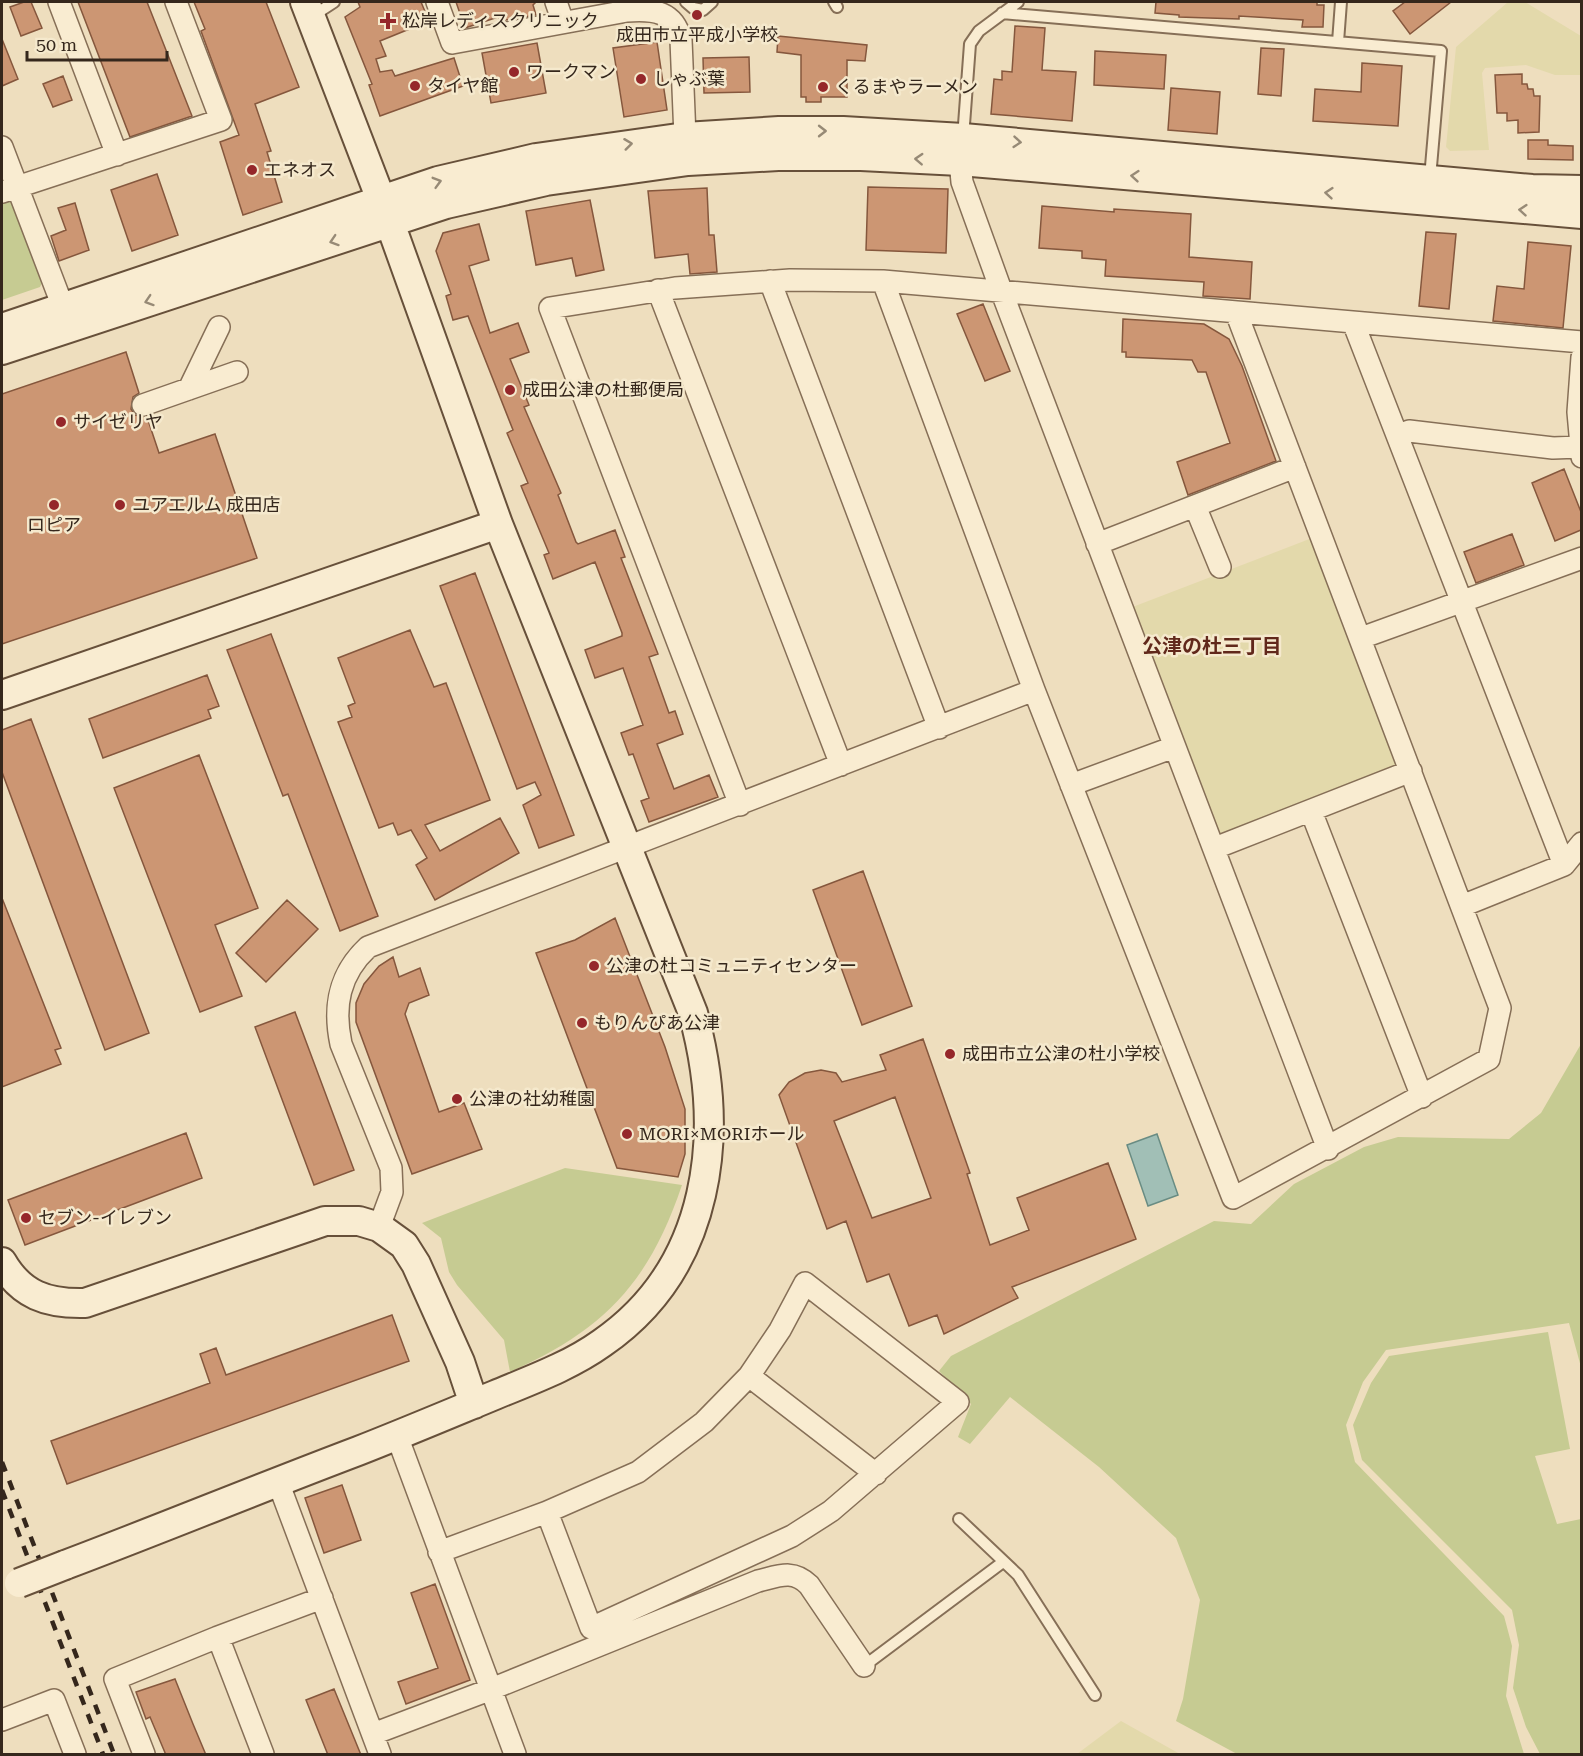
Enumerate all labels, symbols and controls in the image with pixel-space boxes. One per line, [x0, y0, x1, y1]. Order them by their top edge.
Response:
marker: 成田市立平成小学校 [690, 8, 704, 22]
place label: 松岸レディスクリニック [402, 10, 599, 31]
marker: 松岸レディスクリニック [379, 12, 397, 30]
scale bar [27, 24, 166, 62]
place label: 成田市立平成小学校 [616, 24, 778, 45]
text: 50 m [36, 34, 77, 55]
place label: ワークマン [526, 61, 616, 82]
marker: ワークマン [507, 65, 521, 79]
place label: しゃぶ葉 [653, 68, 725, 89]
marker: しゃぶ葉 [634, 72, 648, 86]
place label: タイヤ館 [427, 75, 498, 96]
place label: くるまやラーメン [835, 76, 978, 97]
marker: タイヤ館 [408, 79, 422, 93]
marker: くるまやラーメン [816, 80, 830, 94]
one-way arrow [818, 125, 827, 137]
one-way arrow [1012, 136, 1021, 149]
one-way arrow [623, 138, 632, 150]
one-way arrow [915, 153, 924, 166]
place label: エネオス [264, 159, 336, 180]
marker: エネオス [245, 163, 259, 177]
one-way arrow [1130, 170, 1139, 183]
one-way arrow [431, 177, 442, 189]
one-way arrow [1324, 187, 1333, 200]
one-way arrow [1519, 204, 1528, 217]
one-way arrow [329, 234, 340, 246]
one-way arrow [144, 294, 155, 306]
place label: 成田公津の杜郵便局 [522, 379, 684, 400]
marker: 成田公津の杜郵便局 [503, 383, 517, 397]
place label: サイゼリヤ [73, 411, 163, 432]
marker: サイゼリヤ [54, 415, 68, 429]
place label: ユアエルム 成田店 [132, 494, 280, 515]
marker: ロピア [47, 498, 61, 512]
marker: ユアエルム 成田店 [113, 498, 127, 512]
place label: ロピア [27, 514, 81, 535]
district label: 公津の杜三丁目 [1142, 634, 1282, 658]
place label: 公津の杜コミュニティセンター [606, 955, 857, 976]
marker: 公津の杜コミュニティセンター [587, 959, 601, 973]
place label: もりんぴあ公津 [594, 1012, 720, 1033]
marker: もりんぴあ公津 [575, 1016, 589, 1030]
place label: 成田市立公津の杜小学校 [962, 1043, 1160, 1064]
marker: 成田市立公津の杜小学校 [943, 1047, 957, 1061]
place label: 公津の社幼稚園 [469, 1088, 595, 1109]
marker: 公津の社幼稚園 [450, 1092, 464, 1106]
place label: MORI×MORIホール [639, 1123, 805, 1144]
marker: MORI×MORIホール [620, 1127, 634, 1141]
place label: セブン-イレブン [38, 1207, 172, 1228]
marker: セブン-イレブン [19, 1211, 33, 1225]

